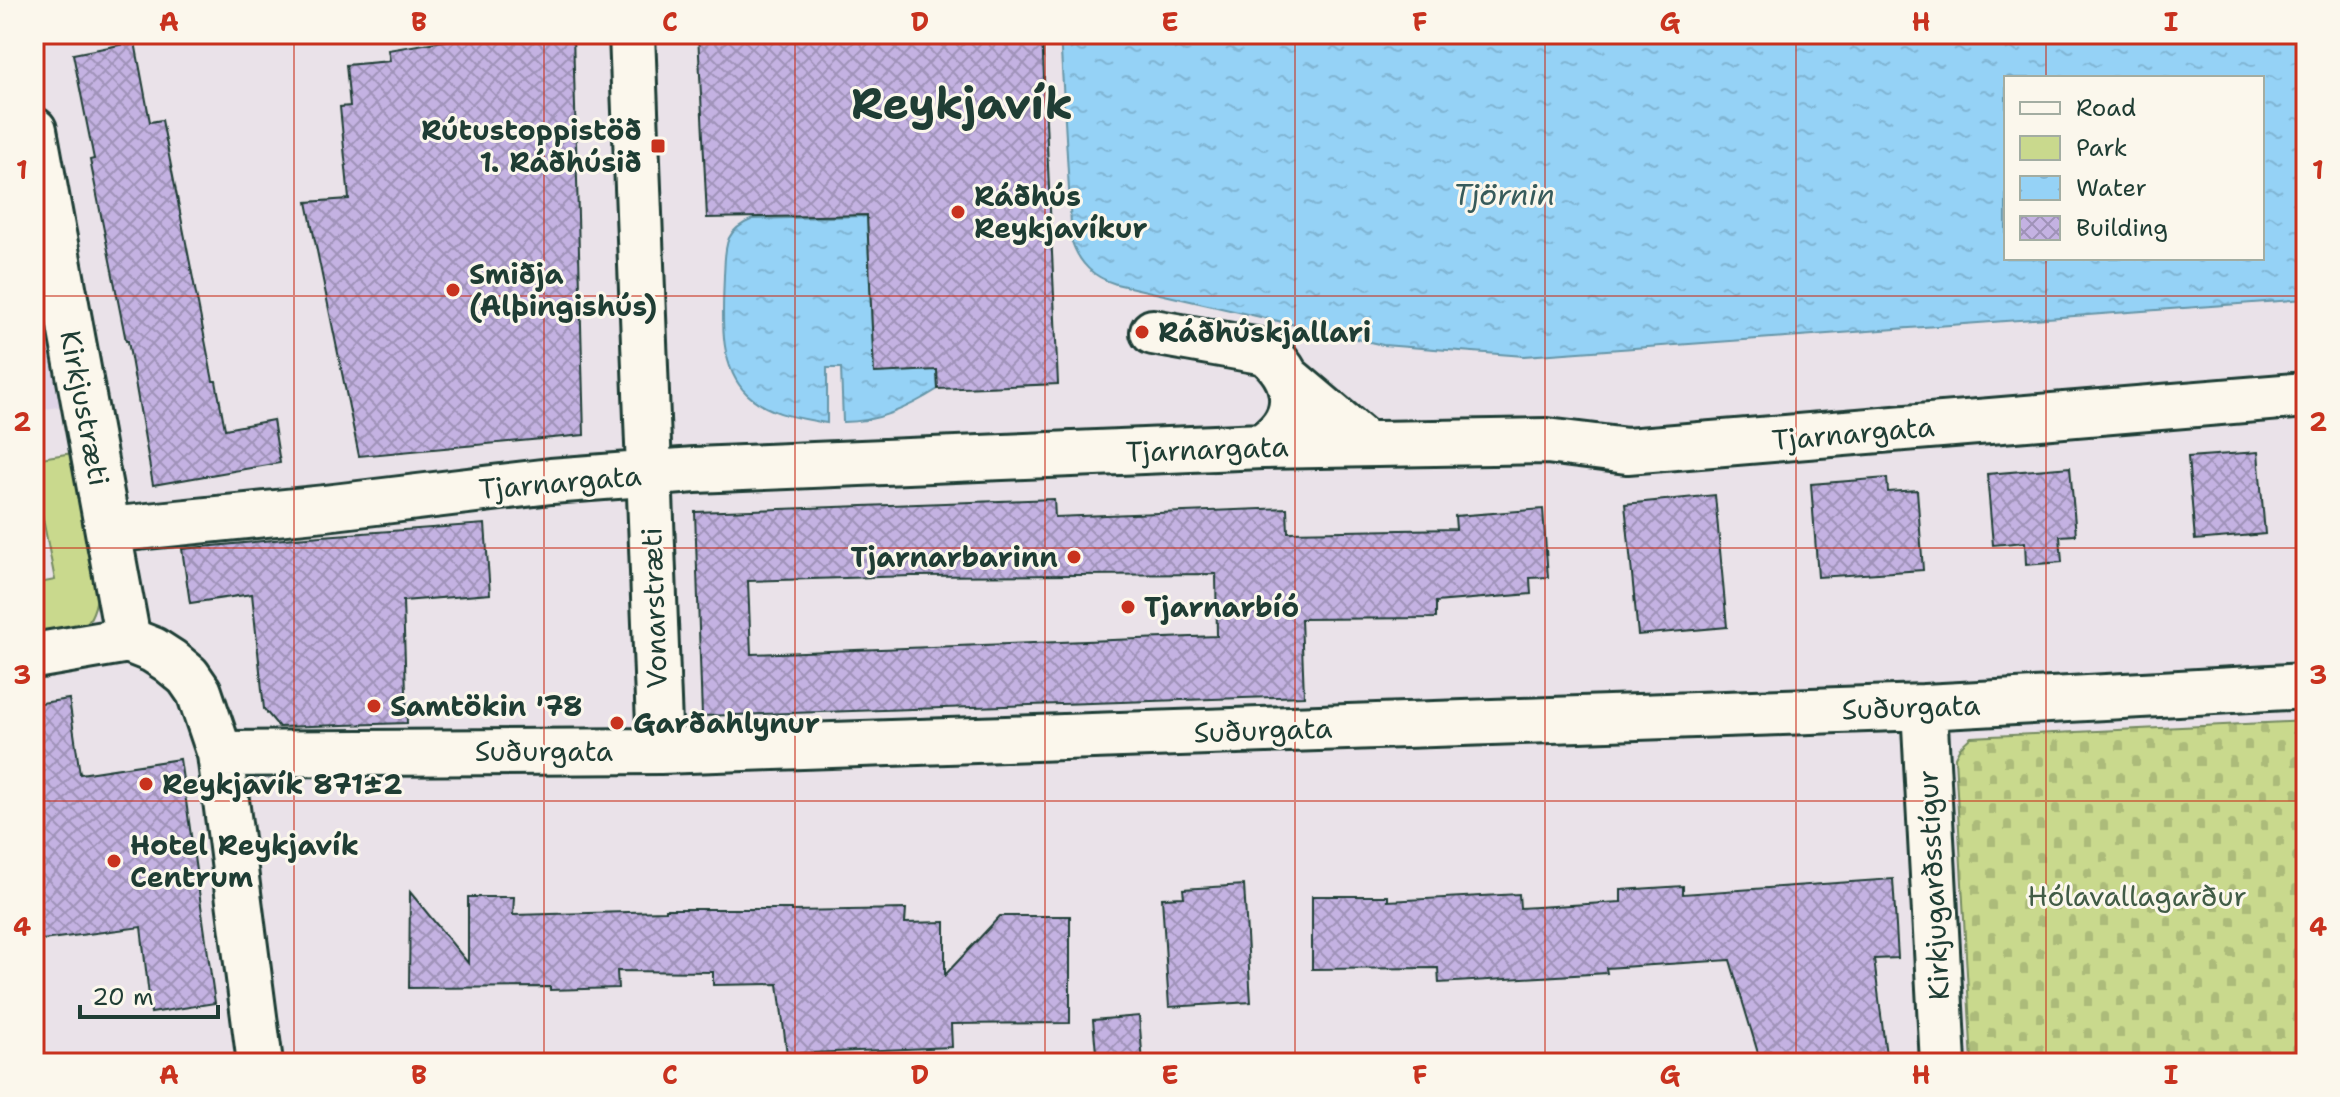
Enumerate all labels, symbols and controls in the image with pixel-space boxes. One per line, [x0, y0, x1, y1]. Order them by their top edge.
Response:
text: A [159, 4, 179, 39]
text: B [411, 4, 427, 39]
text: C [662, 4, 678, 39]
text: D [911, 4, 929, 39]
text: E [1161, 4, 1179, 39]
text: F [1412, 4, 1428, 39]
text: G [1660, 4, 1681, 39]
text: H [1912, 4, 1930, 39]
text: I [2164, 4, 2178, 39]
district label: Reykjavík [851, 74, 1073, 133]
legend [2004, 76, 2264, 260]
text: Road [2076, 92, 2136, 124]
place label: Rútustoppistöð 1. Ráðhúsið [421, 111, 642, 181]
text: Park [2076, 132, 2128, 164]
marker: Rútustoppistöð 1. Ráðhúsið [649, 137, 667, 155]
text: 1 [16, 152, 28, 187]
text: 1 [2312, 152, 2324, 187]
text: Water [2076, 172, 2147, 204]
water label: Tjörnin [1453, 174, 1555, 215]
place label: Ráðhús Reykjavíkur [974, 177, 1148, 247]
marker: Ráðhús Reykjavíkur [949, 203, 967, 221]
text: Building [2076, 212, 2168, 244]
place label: Smiðja (Alþingishús) [469, 255, 657, 325]
marker: Smiðja (Alþingishús) [444, 281, 462, 299]
place label: Ráðhúskjallari [1158, 313, 1371, 351]
marker: Ráðhúskjallari [1133, 323, 1151, 341]
street label: Kirkjustræti [51, 327, 119, 489]
text: 2 [13, 404, 31, 439]
text: 2 [2309, 404, 2327, 439]
street label: Tjarnargata [1770, 407, 1936, 459]
street label: Tjarnargata [1125, 427, 1289, 471]
street label: Tjarnargata [477, 456, 643, 508]
street label: Vonarstræti [632, 527, 676, 689]
place label: Tjarnarbarinn [850, 538, 1058, 576]
marker: Tjarnarbarinn [1065, 548, 1083, 566]
place label: Tjarnarbíó [1144, 588, 1299, 626]
marker: Tjarnarbíó [1119, 598, 1137, 616]
text: 3 [13, 657, 31, 692]
text: 3 [2309, 657, 2327, 692]
street label: Suðurgata [1841, 686, 1981, 728]
place label: Samtökin '78 [390, 687, 583, 725]
marker: Samtökin '78 [365, 697, 383, 715]
place label: Garðahlynur [633, 704, 820, 742]
street label: Suðurgata [1193, 709, 1333, 751]
marker: Garðahlynur [608, 714, 626, 732]
street label: Suðurgata [475, 732, 613, 770]
place label: Reykjavík 871±2 [162, 765, 403, 803]
street label: Kirkjugarðsstígur [1908, 769, 1958, 1001]
marker: Reykjavík 871±2 [137, 775, 155, 793]
place label: Hotel Reykjavík Centrum [130, 826, 359, 896]
marker: Hotel Reykjavík Centrum [105, 852, 123, 870]
park label: Hólavallagarður [2027, 877, 2247, 915]
text: 4 [13, 909, 31, 944]
text: 4 [2309, 909, 2327, 944]
scale bar [80, 969, 218, 1019]
text: 20 m [92, 981, 154, 1013]
text: A [159, 1057, 179, 1092]
text: B [411, 1057, 427, 1092]
text: C [662, 1057, 678, 1092]
text: D [911, 1057, 929, 1092]
text: E [1161, 1057, 1179, 1092]
text: F [1412, 1057, 1428, 1092]
text: G [1660, 1057, 1681, 1092]
text: H [1912, 1057, 1930, 1092]
text: I [2164, 1057, 2178, 1092]

